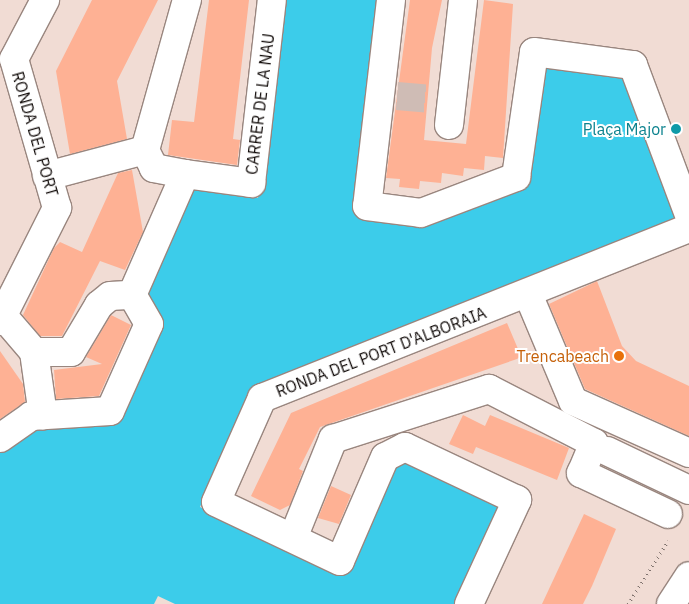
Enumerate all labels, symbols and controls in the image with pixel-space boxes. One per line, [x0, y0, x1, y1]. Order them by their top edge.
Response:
street label: CARRER DE LA NAU [242, 32, 278, 176]
street label: RONDA DEL PORT [8, 69, 62, 199]
place label: Plaça Major [583, 119, 666, 139]
marker: Plaça Major [670, 123, 682, 135]
street label: RONDA DEL PORT D'ALBORAIA [273, 303, 489, 401]
place label: Trencabeach [517, 346, 609, 366]
marker: Trencabeach [613, 350, 625, 362]

